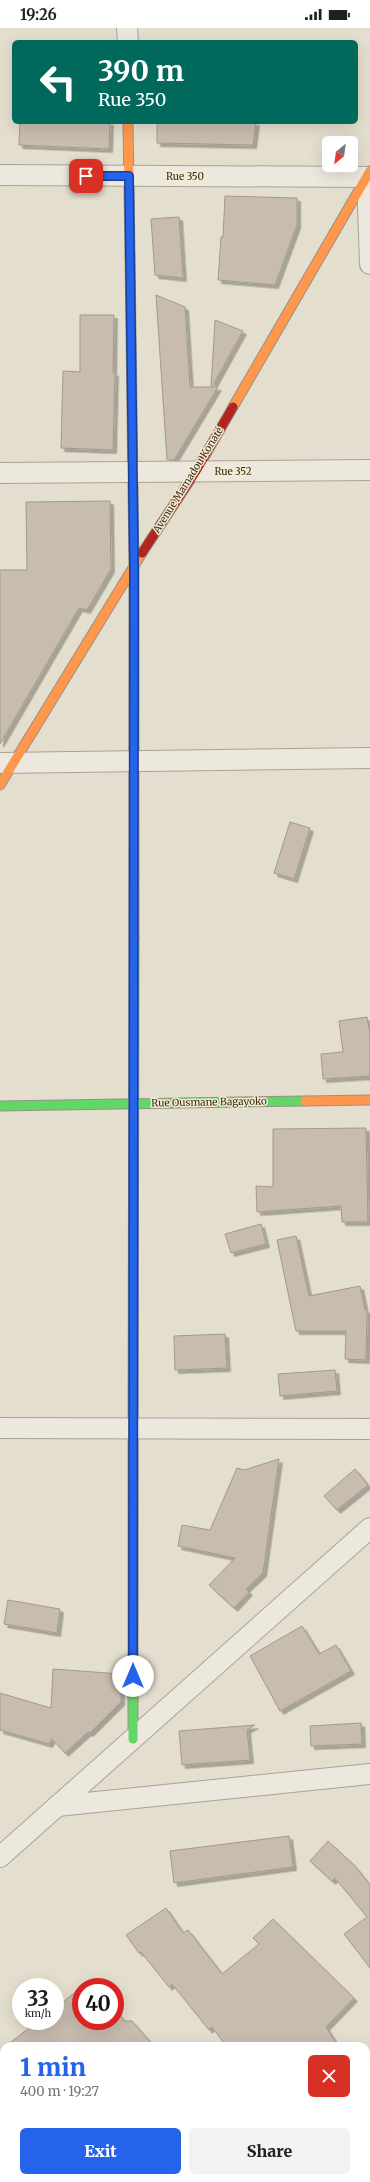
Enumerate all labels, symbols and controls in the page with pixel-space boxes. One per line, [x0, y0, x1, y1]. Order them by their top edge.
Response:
text: 19:26 [20, 5, 57, 24]
text: 390 m [98, 53, 184, 89]
icon: left [32, 56, 84, 108]
text: Rue 350 [98, 88, 166, 111]
north arrow [322, 136, 358, 172]
map controls [322, 136, 358, 172]
pin [69, 159, 103, 193]
icon: arrive [75, 165, 97, 187]
street label: Rue 350 [166, 170, 204, 183]
street label: Avenue Mamadou Konaté [150, 425, 226, 536]
street label: Rue 352 [214, 465, 252, 478]
street label: Rue Ousmane Bagayoko [151, 1094, 267, 1110]
position arrow [112, 1655, 154, 1697]
speed limit sign: 40 [72, 1978, 124, 2030]
text: 33 [27, 1986, 49, 2011]
text: km/h [25, 2007, 51, 2020]
text: 1 min [20, 2052, 86, 2083]
button: close [308, 2055, 350, 2097]
text: 400 m · 19:27 [20, 2083, 99, 2100]
button: Exit [20, 2128, 181, 2174]
button: Share [189, 2128, 350, 2174]

